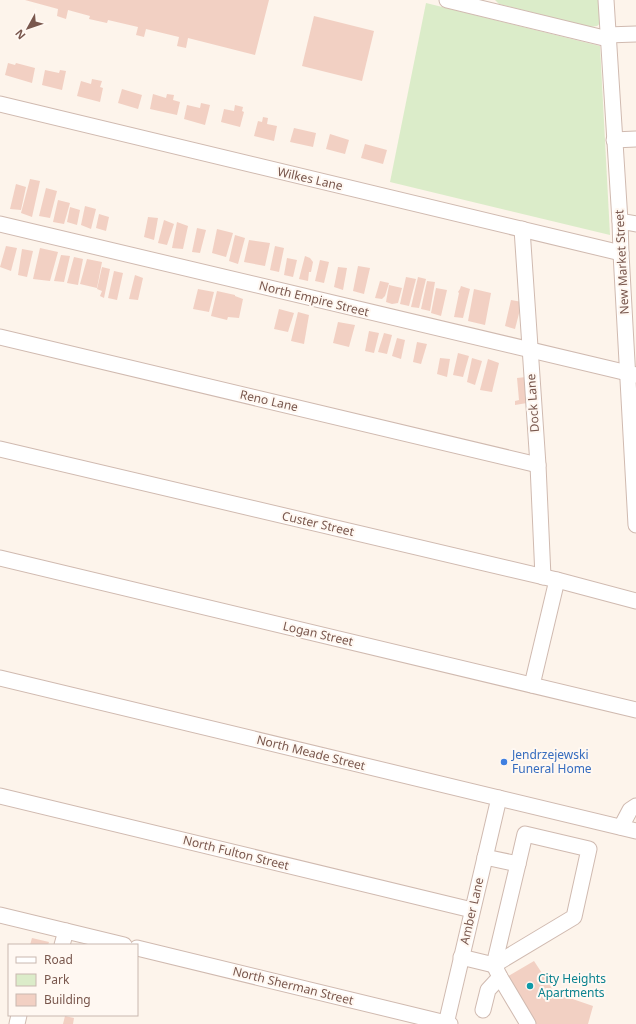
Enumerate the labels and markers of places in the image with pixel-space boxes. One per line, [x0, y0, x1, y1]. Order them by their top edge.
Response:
place label: Jendrzejewski Funeral Home [511, 746, 592, 777]
marker: Jendrzejewski Funeral Home [499, 757, 509, 767]
place label: City Heights Apartments [538, 970, 606, 1001]
marker: City Heights Apartments [525, 981, 535, 991]

